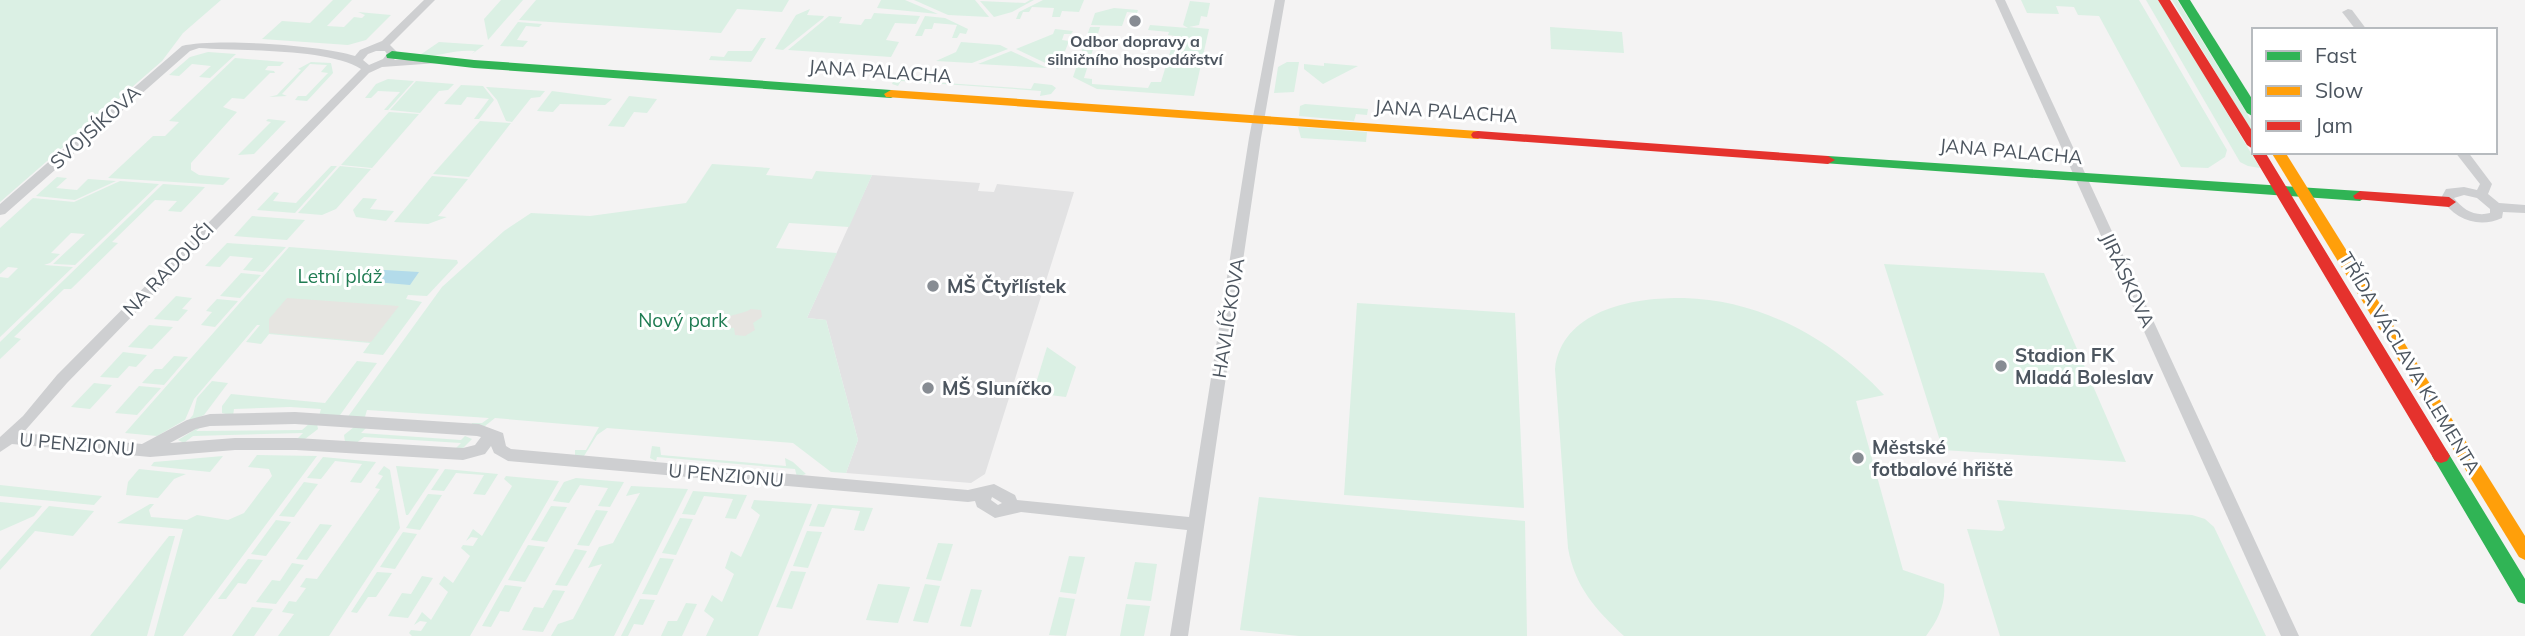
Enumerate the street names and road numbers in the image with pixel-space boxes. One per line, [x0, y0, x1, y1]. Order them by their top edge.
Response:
street label: JANA PALACHA [808, 54, 952, 88]
street label: SVOJSÍKOVA [45, 80, 145, 174]
street label: JANA PALACHA [1374, 94, 1518, 128]
street label: JANA PALACHA [1938, 133, 2084, 169]
street label: NA RADOUČI [117, 217, 219, 321]
street label: JIRÁSKOVA [2096, 229, 2160, 331]
street label: TŘÍDA VÁCLAVA KLEMENTA [2334, 248, 2486, 478]
street label: HAVLÍČKOVA [1207, 256, 1249, 380]
street label: U PENZIONU [18, 427, 136, 461]
street label: U PENZIONU [667, 458, 785, 492]

